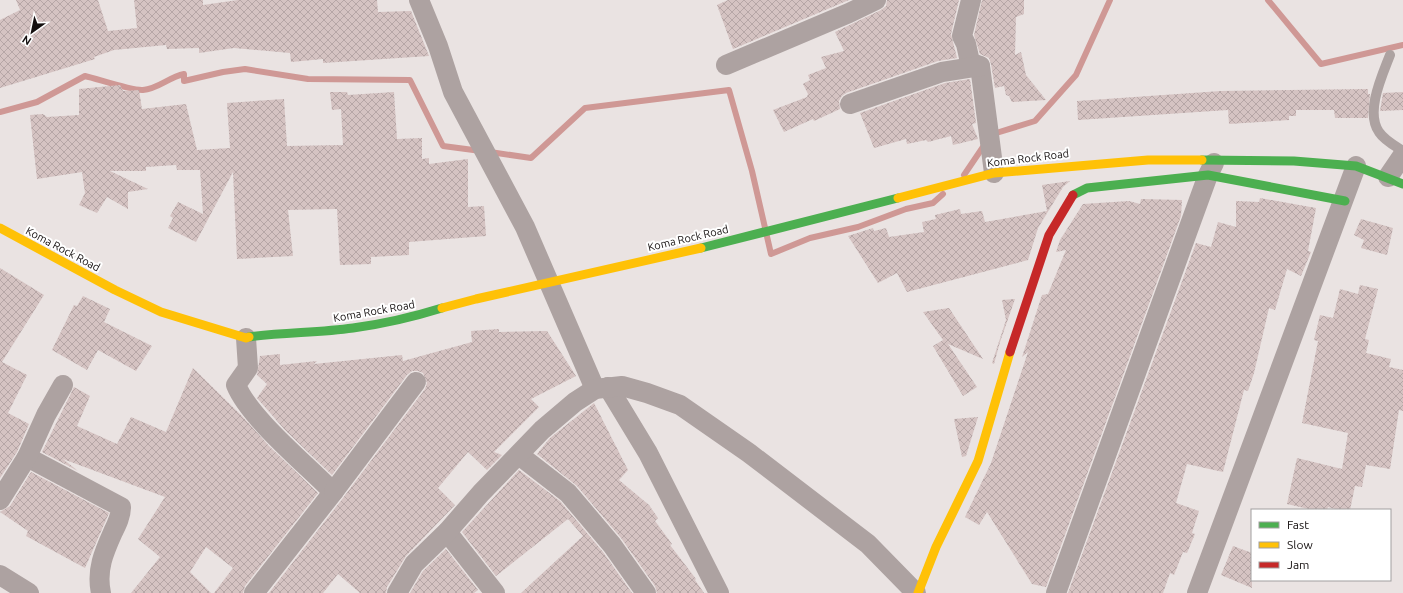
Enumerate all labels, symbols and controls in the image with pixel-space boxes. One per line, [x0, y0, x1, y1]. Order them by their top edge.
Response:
north arrow [12, 12, 52, 52]
text: N [20, 33, 33, 48]
street label: Koma Rock Road [986, 147, 1070, 169]
street label: Koma Rock Road [646, 223, 730, 253]
street label: Koma Rock Road [24, 224, 102, 274]
street label: Koma Rock Road [332, 298, 416, 324]
legend [1251, 509, 1391, 581]
text: Fast [1287, 518, 1309, 531]
text: Slow [1287, 538, 1313, 551]
text: Jam [1287, 558, 1309, 571]

